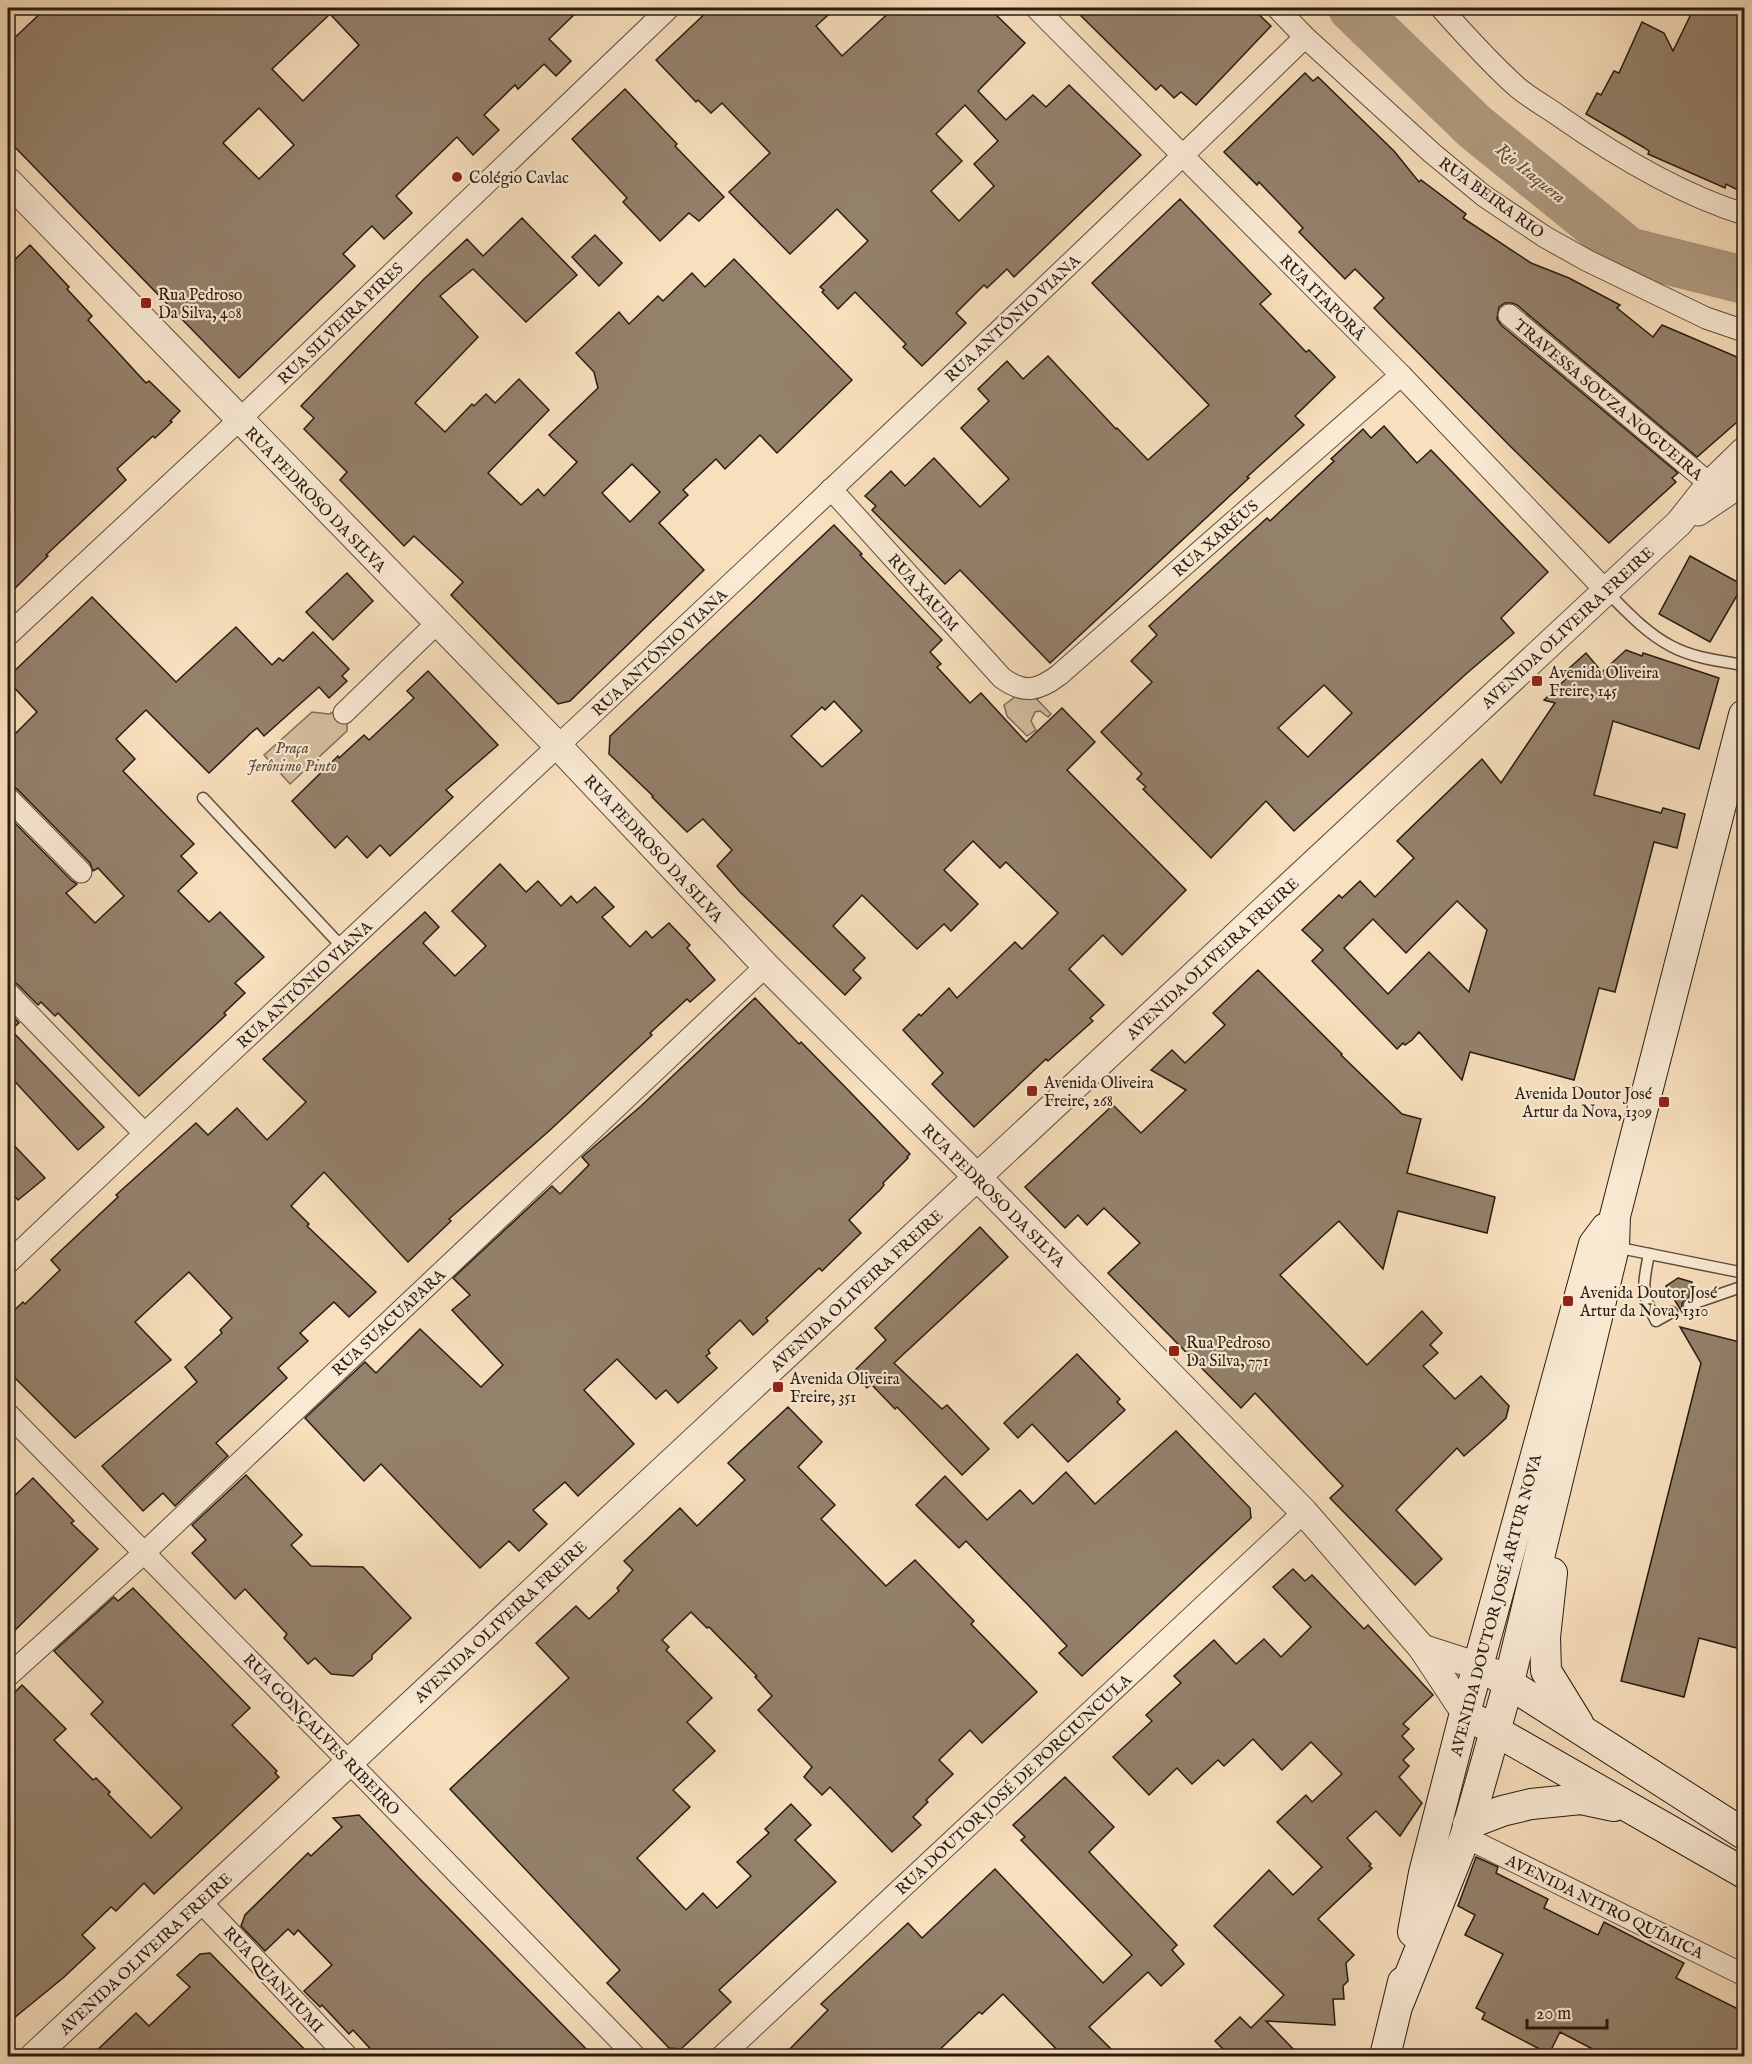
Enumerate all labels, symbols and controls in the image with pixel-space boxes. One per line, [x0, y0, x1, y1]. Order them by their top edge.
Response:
water label: Rio Itaquera [1490, 139, 1570, 209]
street label: RUA BEIRA RIO [1434, 154, 1548, 244]
place label: Colégio Cavlac [469, 169, 569, 189]
marker: Colégio Cavlac [450, 170, 464, 184]
street label: RUA ANTÔNIO VIANA [940, 249, 1086, 387]
street label: RUA ITAPORÂ [1275, 250, 1371, 346]
street label: RUA SILVEIRA PIRES [274, 259, 408, 390]
place label: Rua Pedroso Da Silva, 408 [158, 286, 243, 324]
marker: Rua Pedroso Da Silva, 408 [139, 296, 153, 310]
street label: TRAVESSA SOUZA NOGUEIRA [1509, 316, 1707, 486]
street label: RUA PEDROSO DA SILVA [240, 423, 390, 578]
street label: RUA XARÉUS [1168, 495, 1263, 582]
street label: AVENIDA OLIVEIRA FREIRE [1477, 543, 1659, 714]
street label: RUA XAUIM [883, 550, 963, 636]
street label: RUA ANTÔNIO VIANA [587, 583, 733, 721]
place label: Avenida Oliveira Freire, 145 [1548, 664, 1659, 702]
marker: Avenida Oliveira Freire, 145 [1530, 674, 1544, 688]
park label: Praça Jerônimo Pinto [247, 739, 337, 777]
street label: RUA PEDROSO DA SILVA [579, 771, 727, 928]
street label: AVENIDA OLIVEIRA FREIRE [1122, 874, 1304, 1045]
street label: RUA ANTÔNIO VIANA [232, 915, 378, 1053]
place label: Avenida Oliveira Freire, 268 [1043, 1074, 1154, 1112]
marker: Avenida Oliveira Freire, 268 [1025, 1084, 1039, 1098]
place label: Avenida Doutor José Artur da Nova, 1309 [1514, 1085, 1652, 1123]
marker: Avenida Doutor José Artur da Nova, 1309 [1657, 1095, 1671, 1109]
street label: RUA PEDROSO DA SILVA [917, 1120, 1069, 1273]
street label: AVENIDA OLIVEIRA FREIRE [766, 1206, 948, 1377]
street label: RUA SUACUAPARA [328, 1265, 451, 1381]
place label: Avenida Doutor José Artur da Nova, 1310 [1579, 1284, 1717, 1322]
marker: Avenida Doutor José Artur da Nova, 1310 [1561, 1294, 1575, 1308]
place label: Rua Pedroso Da Silva, 771 [1186, 1334, 1271, 1372]
marker: Rua Pedroso Da Silva, 771 [1167, 1344, 1181, 1358]
place label: Avenida Oliveira Freire, 351 [789, 1370, 900, 1408]
marker: Avenida Oliveira Freire, 351 [771, 1380, 785, 1394]
street label: AVENIDA DOUTOR JOSÉ ARTUR NOVA [1445, 1450, 1547, 1760]
street label: AVENIDA OLIVEIRA FREIRE [410, 1537, 592, 1708]
street label: RUA GONÇALVES RIBEIRO [238, 1650, 403, 1820]
street label: RUA DOUTOR JOSÉ DE PORCIUNCULA [891, 1668, 1137, 1900]
street label: AVENIDA NITRO QUÍMICA [1501, 1849, 1708, 1965]
street label: AVENIDA OLIVEIRA FREIRE [55, 1869, 237, 2040]
street label: RUA QUANHUMI [218, 1923, 327, 2038]
scale bar [1527, 1992, 1606, 2030]
text: 20 m [1536, 2003, 1571, 2026]

